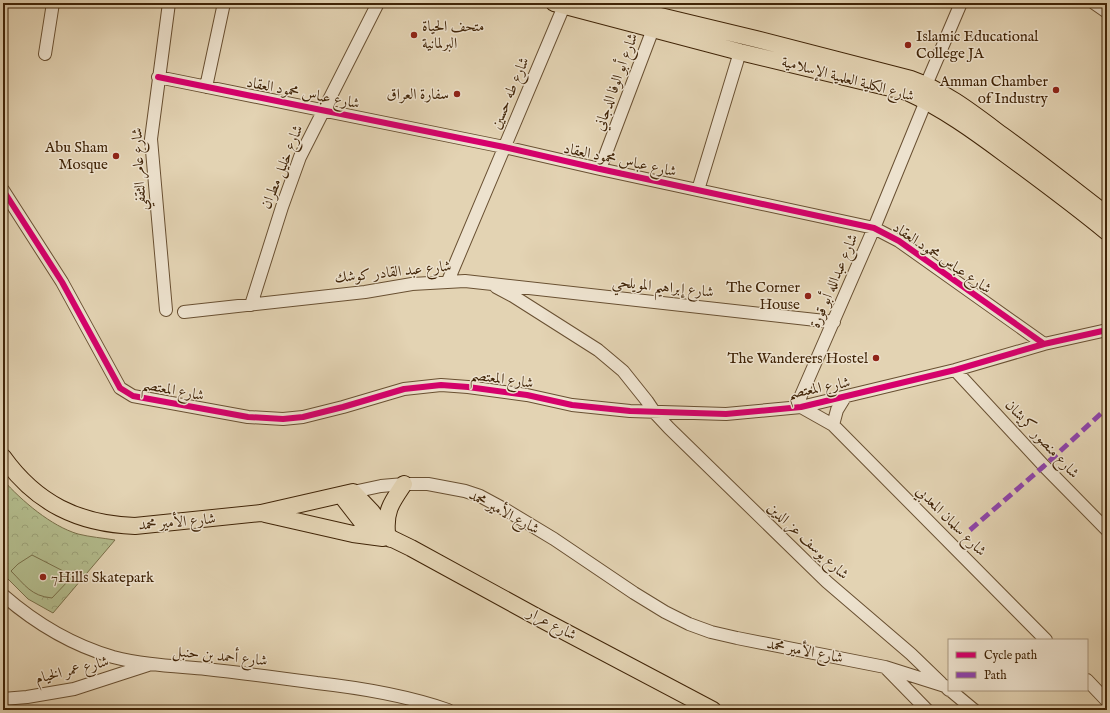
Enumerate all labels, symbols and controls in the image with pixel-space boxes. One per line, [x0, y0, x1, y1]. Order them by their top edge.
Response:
place label: متحف الحياة البرلمانية [422, 17, 484, 53]
place label: Islamic Educational College JA [916, 27, 1039, 63]
marker: متحف الحياة البرلمانية [409, 30, 419, 40]
street label: شارع أبو الوفا الدجاني [588, 30, 645, 134]
marker: Islamic Educational College JA [903, 40, 913, 50]
street label: شارع الكلية العلمية الإسلامية [779, 52, 916, 109]
street label: شارع طه حسين [486, 54, 536, 133]
place label: Amman Chamber of Industry [939, 72, 1049, 108]
street label: شارع عباس محمود العقاد [244, 73, 361, 116]
place label: سفارة العراق [387, 85, 449, 104]
marker: Amman Chamber of Industry [1051, 85, 1061, 95]
marker: سفارة العراق [452, 89, 462, 99]
street label: شارع خليل مطران [257, 122, 310, 213]
street label: شارع عامر الثقفي [127, 127, 155, 211]
place label: Abu Sham Mosque [44, 138, 108, 174]
street label: شارع عباس محمود العقاد [561, 139, 678, 184]
marker: Abu Sham Mosque [111, 151, 121, 161]
street label: شارع عباس محمود العقاد [887, 218, 995, 301]
street label: شارع عبدالله أبو قورة [804, 230, 865, 332]
street label: شارع عبد القادر كوشك [334, 256, 453, 291]
street label: شارع إبراهيم المويلحي [611, 272, 715, 307]
place label: The Corner House [726, 278, 800, 314]
marker: The Corner House [803, 291, 813, 301]
place label: The Wanderers Hostel [728, 349, 869, 368]
marker: The Wanderers Hostel [871, 353, 881, 363]
street label: شارع المعتصم [469, 365, 535, 398]
street label: شارع المعتصم [786, 373, 853, 408]
street label: شارع المعتصم [139, 375, 206, 410]
street label: شارع منصور كريشان [999, 396, 1083, 484]
street label: شارع سلمان المعدبي [910, 482, 990, 562]
street label: شارع الأمير محمد [464, 484, 544, 541]
street label: شارع يوسف عز الدين [761, 498, 853, 586]
street label: شارع الأمير محمد [137, 507, 217, 538]
place label: 7Hills Skatepark [51, 568, 155, 587]
marker: 7Hills Skatepark [38, 572, 48, 582]
street label: شارع عرار [521, 602, 580, 647]
street label: شارع الأمير محمد [765, 632, 845, 671]
legend [948, 639, 1088, 691]
street label: شارع أحمد بن حنبل [171, 640, 269, 673]
text: Cycle path [984, 648, 1038, 664]
street label: شارع عمر الخيام [33, 652, 111, 691]
text: Path [984, 668, 1007, 683]

